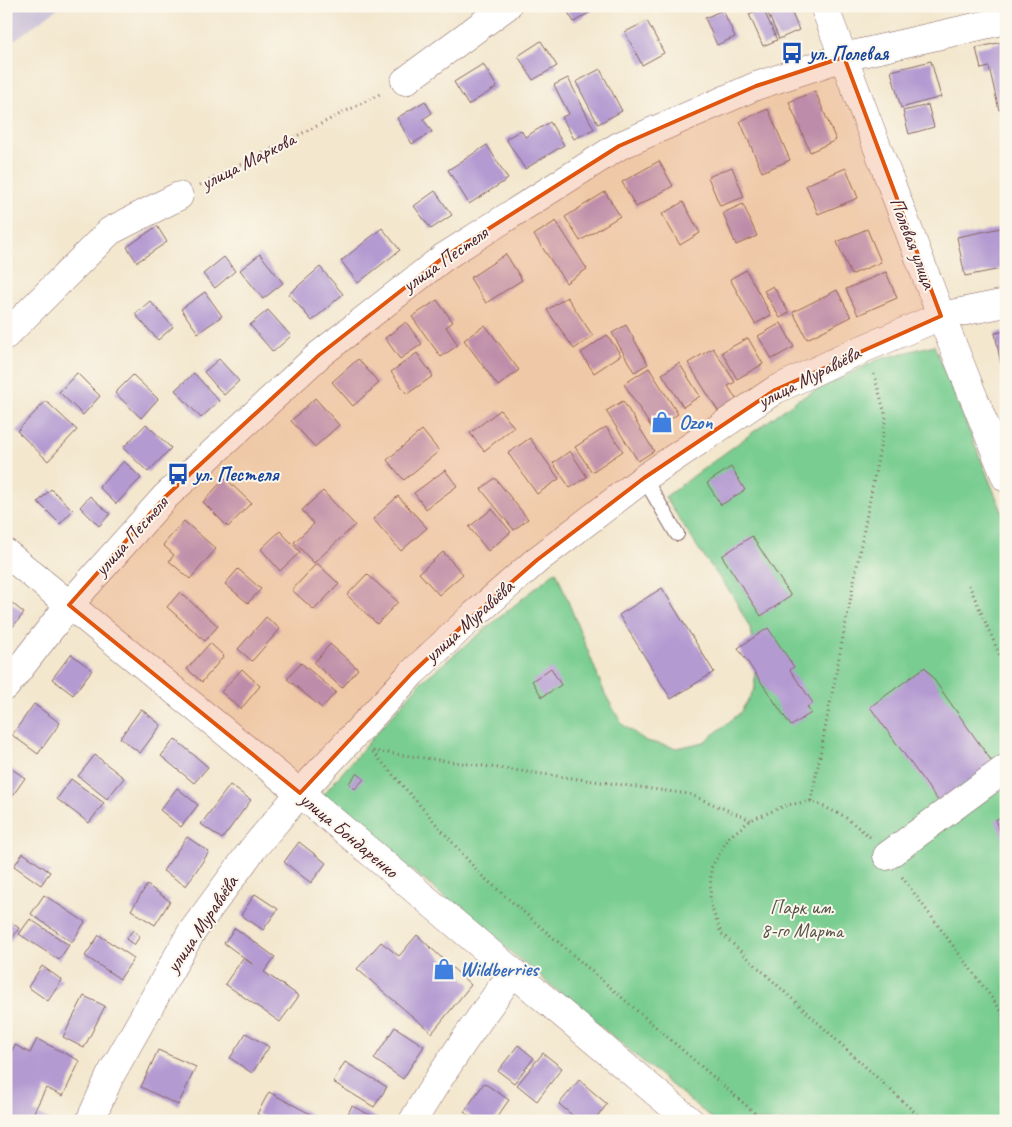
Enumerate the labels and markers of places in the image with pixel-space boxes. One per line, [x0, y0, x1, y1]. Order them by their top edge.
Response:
bus stop icon: ул. Полевая [779, 40, 805, 66]
place label: ул. Полевая [807, 41, 890, 66]
shop icon: Ozon [649, 409, 675, 435]
place label: Ozon [679, 410, 713, 435]
bus stop icon: ул. Пестеля [165, 461, 191, 487]
place label: ул. Пестеля [192, 462, 280, 487]
shop icon: Wildberries [431, 956, 457, 982]
place label: Wildberries [460, 957, 540, 982]

